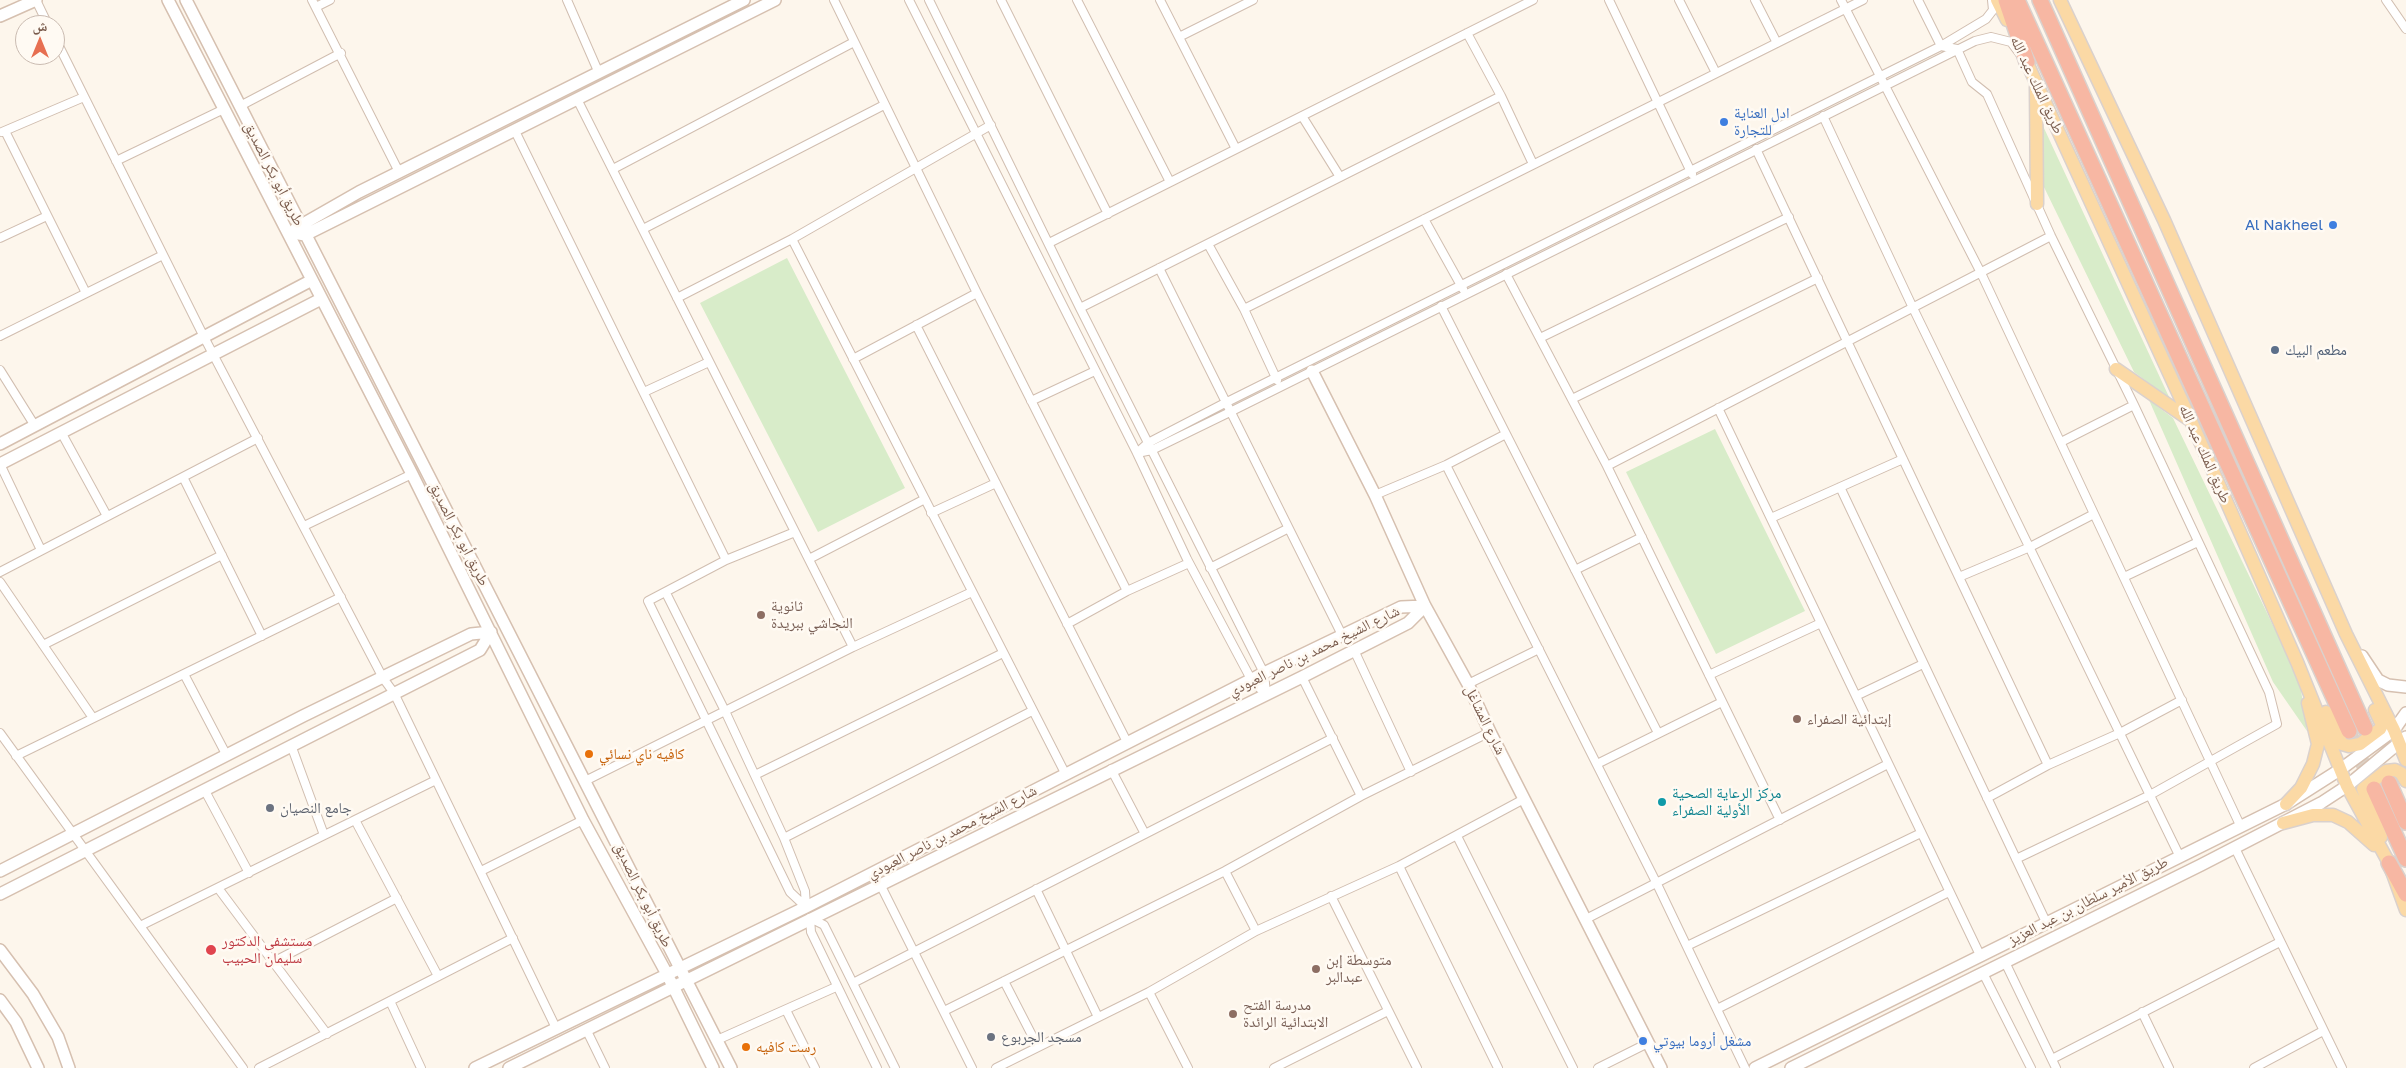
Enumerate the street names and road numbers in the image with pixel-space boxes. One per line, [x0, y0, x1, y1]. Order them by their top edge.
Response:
street label: طريق الملك عبد الله [2006, 33, 2068, 137]
street label: طريق أبو بكر الصديق [240, 119, 308, 229]
street label: طريق الملك عبد الله [2175, 402, 2235, 506]
street label: طريق أبو بكر الصديق [425, 479, 493, 589]
street label: شارع الشيخ محمد بن ناصر العبودي [1226, 602, 1402, 700]
street label: شارع المشاغل [1460, 682, 1510, 758]
street label: شارع الشيخ محمد بن ناصر العبودي [864, 781, 1040, 883]
street label: طريق أبو بكر الصديق [610, 840, 676, 950]
street label: طريق الأمير سلطان بن عبد العزيز [2005, 853, 2171, 949]

